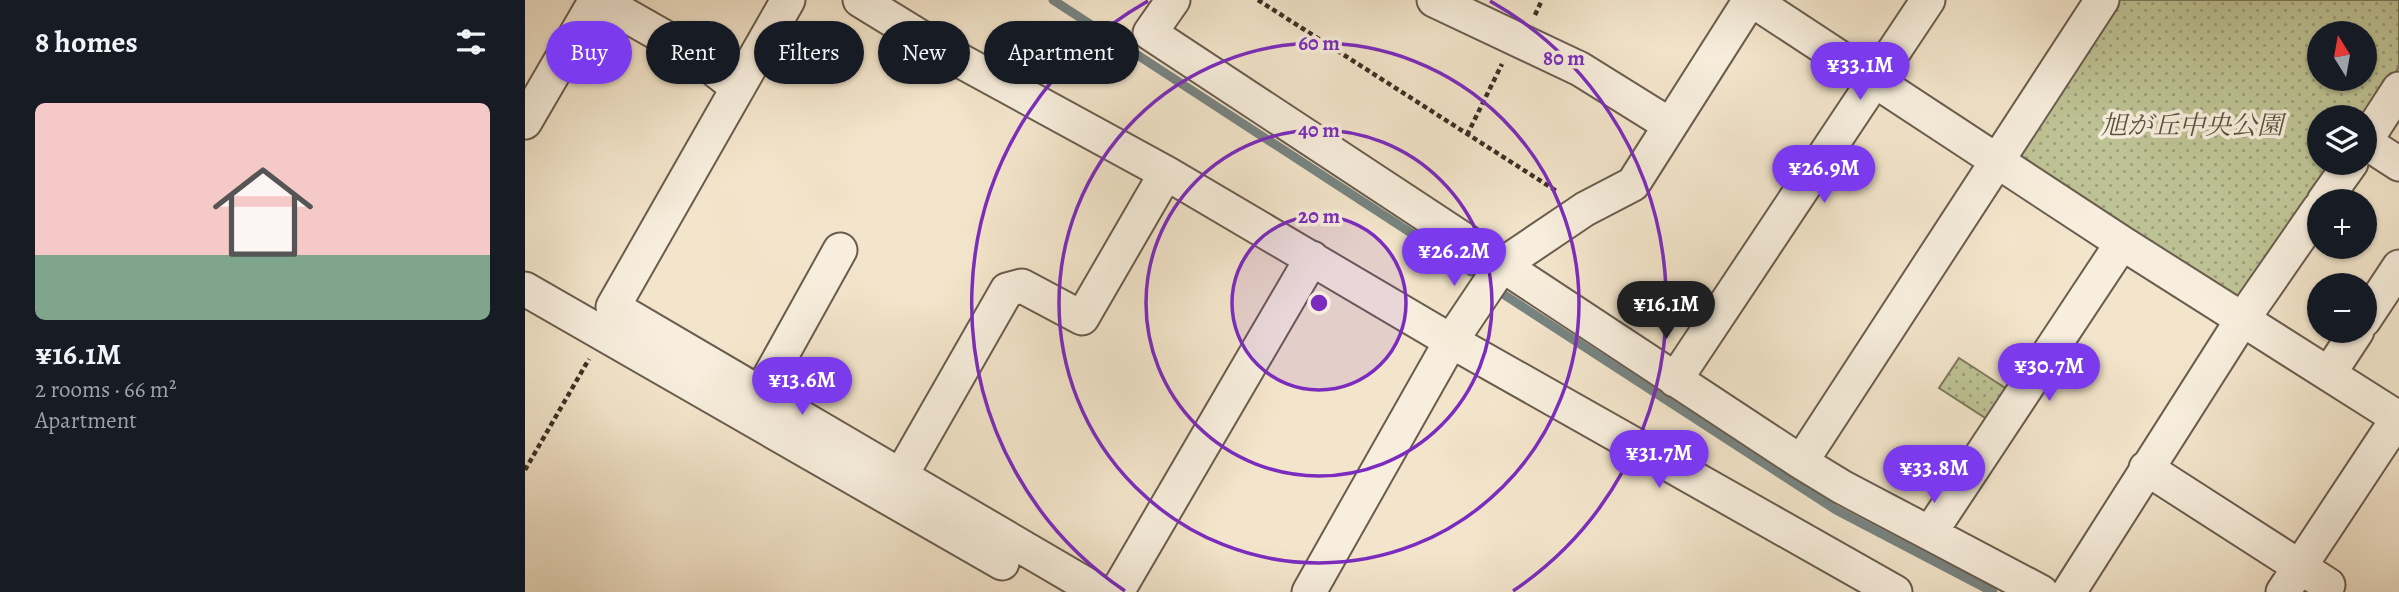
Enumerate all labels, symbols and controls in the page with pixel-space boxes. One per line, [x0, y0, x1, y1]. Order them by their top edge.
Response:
chip: Buy [546, 21, 632, 84]
chip: Rent [646, 21, 740, 84]
chip: Filters [754, 21, 864, 84]
chip: New [878, 21, 970, 84]
chip: Apartment [984, 21, 1139, 84]
north arrow [2307, 21, 2377, 91]
map controls [2307, 21, 2377, 343]
text: 8 homes [35, 22, 138, 62]
icon: filters [452, 23, 490, 61]
text: 60 m [1298, 29, 1340, 57]
pin: ¥33.1M [1803, 42, 1917, 102]
text: 80 m [1543, 44, 1585, 72]
text: ¥33.1M [1827, 49, 1893, 80]
button: layers [2307, 105, 2377, 175]
park label: 旭が丘中央公園 [2101, 108, 2287, 143]
text: 40 m [1298, 116, 1340, 144]
pin: ¥26.9M [1767, 146, 1881, 205]
icon: home [200, 149, 326, 275]
text: ¥26.9M [1788, 152, 1860, 183]
button: + [2307, 189, 2377, 259]
text: 20 m [1298, 202, 1340, 230]
pin: ¥26.2M [1397, 229, 1511, 288]
text: ¥26.2M [1418, 235, 1490, 266]
button: − [2307, 273, 2377, 343]
pin: ¥16.1M [1609, 282, 1723, 341]
text: ¥16.1M [1633, 288, 1699, 319]
centre of rings [1307, 291, 1331, 315]
text: ¥16.1M [35, 334, 121, 374]
pin: ¥30.7M [1992, 344, 2106, 403]
text: ¥30.7M [2014, 350, 2084, 381]
pin: ¥13.6M [745, 358, 859, 417]
text: ¥13.6M [768, 364, 836, 395]
text: 2 rooms · 66 m² [35, 374, 177, 405]
text: Apartment [35, 405, 137, 436]
pin: ¥31.7M [1602, 430, 1716, 490]
text: ¥31.7M [1626, 437, 1692, 468]
pin: ¥33.8M [1877, 446, 1991, 505]
text: ¥33.8M [1899, 452, 1969, 483]

